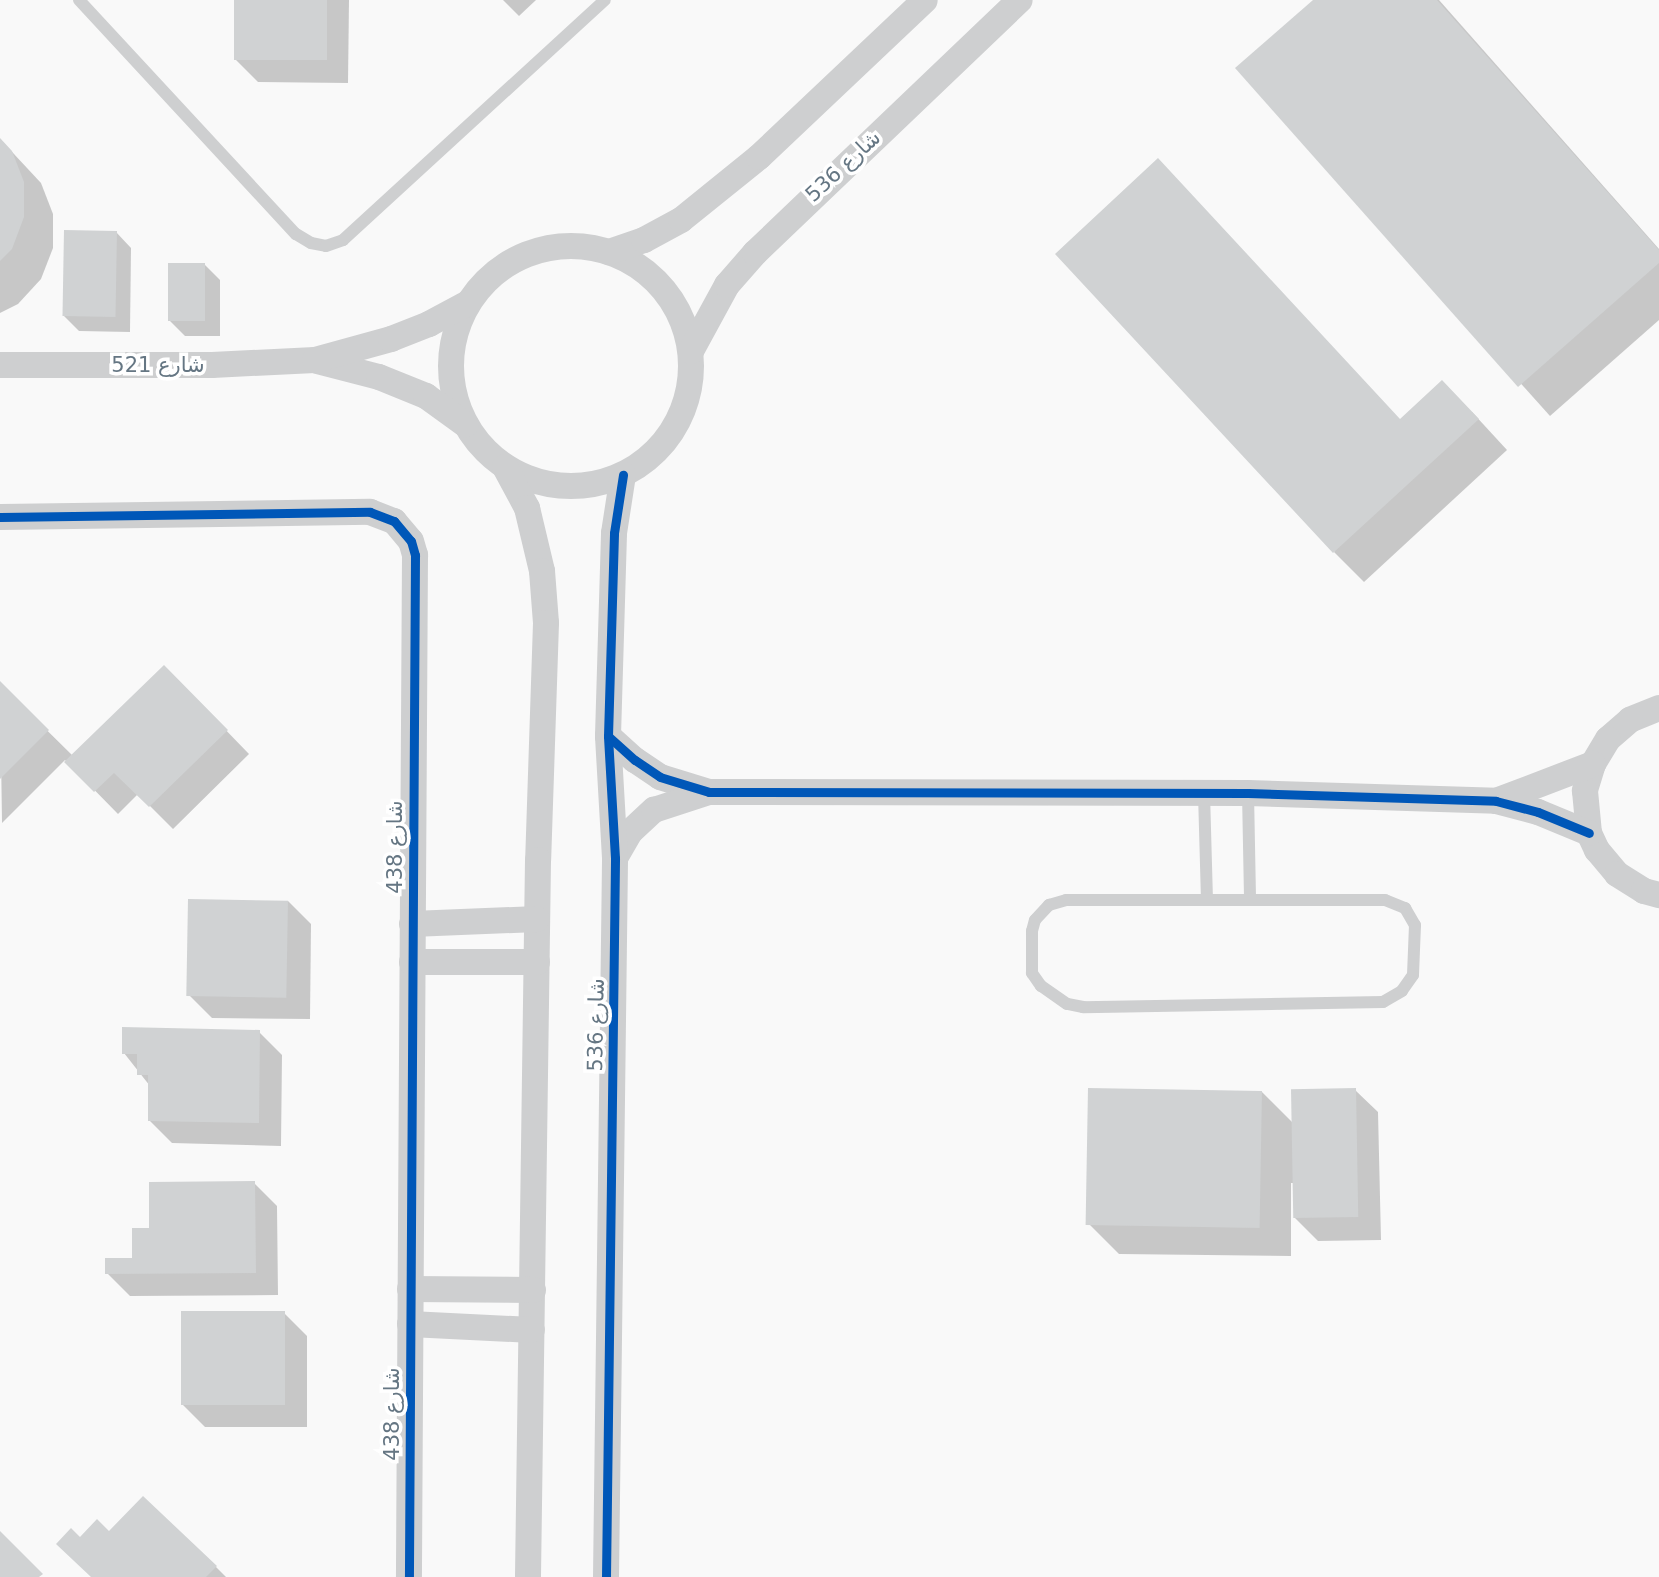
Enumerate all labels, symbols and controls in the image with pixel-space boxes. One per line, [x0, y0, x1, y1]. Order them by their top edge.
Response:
street label: شارع 536 [800, 125, 886, 207]
street label: شارع 521 [111, 352, 205, 378]
street label: شارع 438 [382, 800, 408, 894]
street label: شارع 536 [583, 978, 609, 1072]
street label: شارع 438 [379, 1367, 405, 1461]

